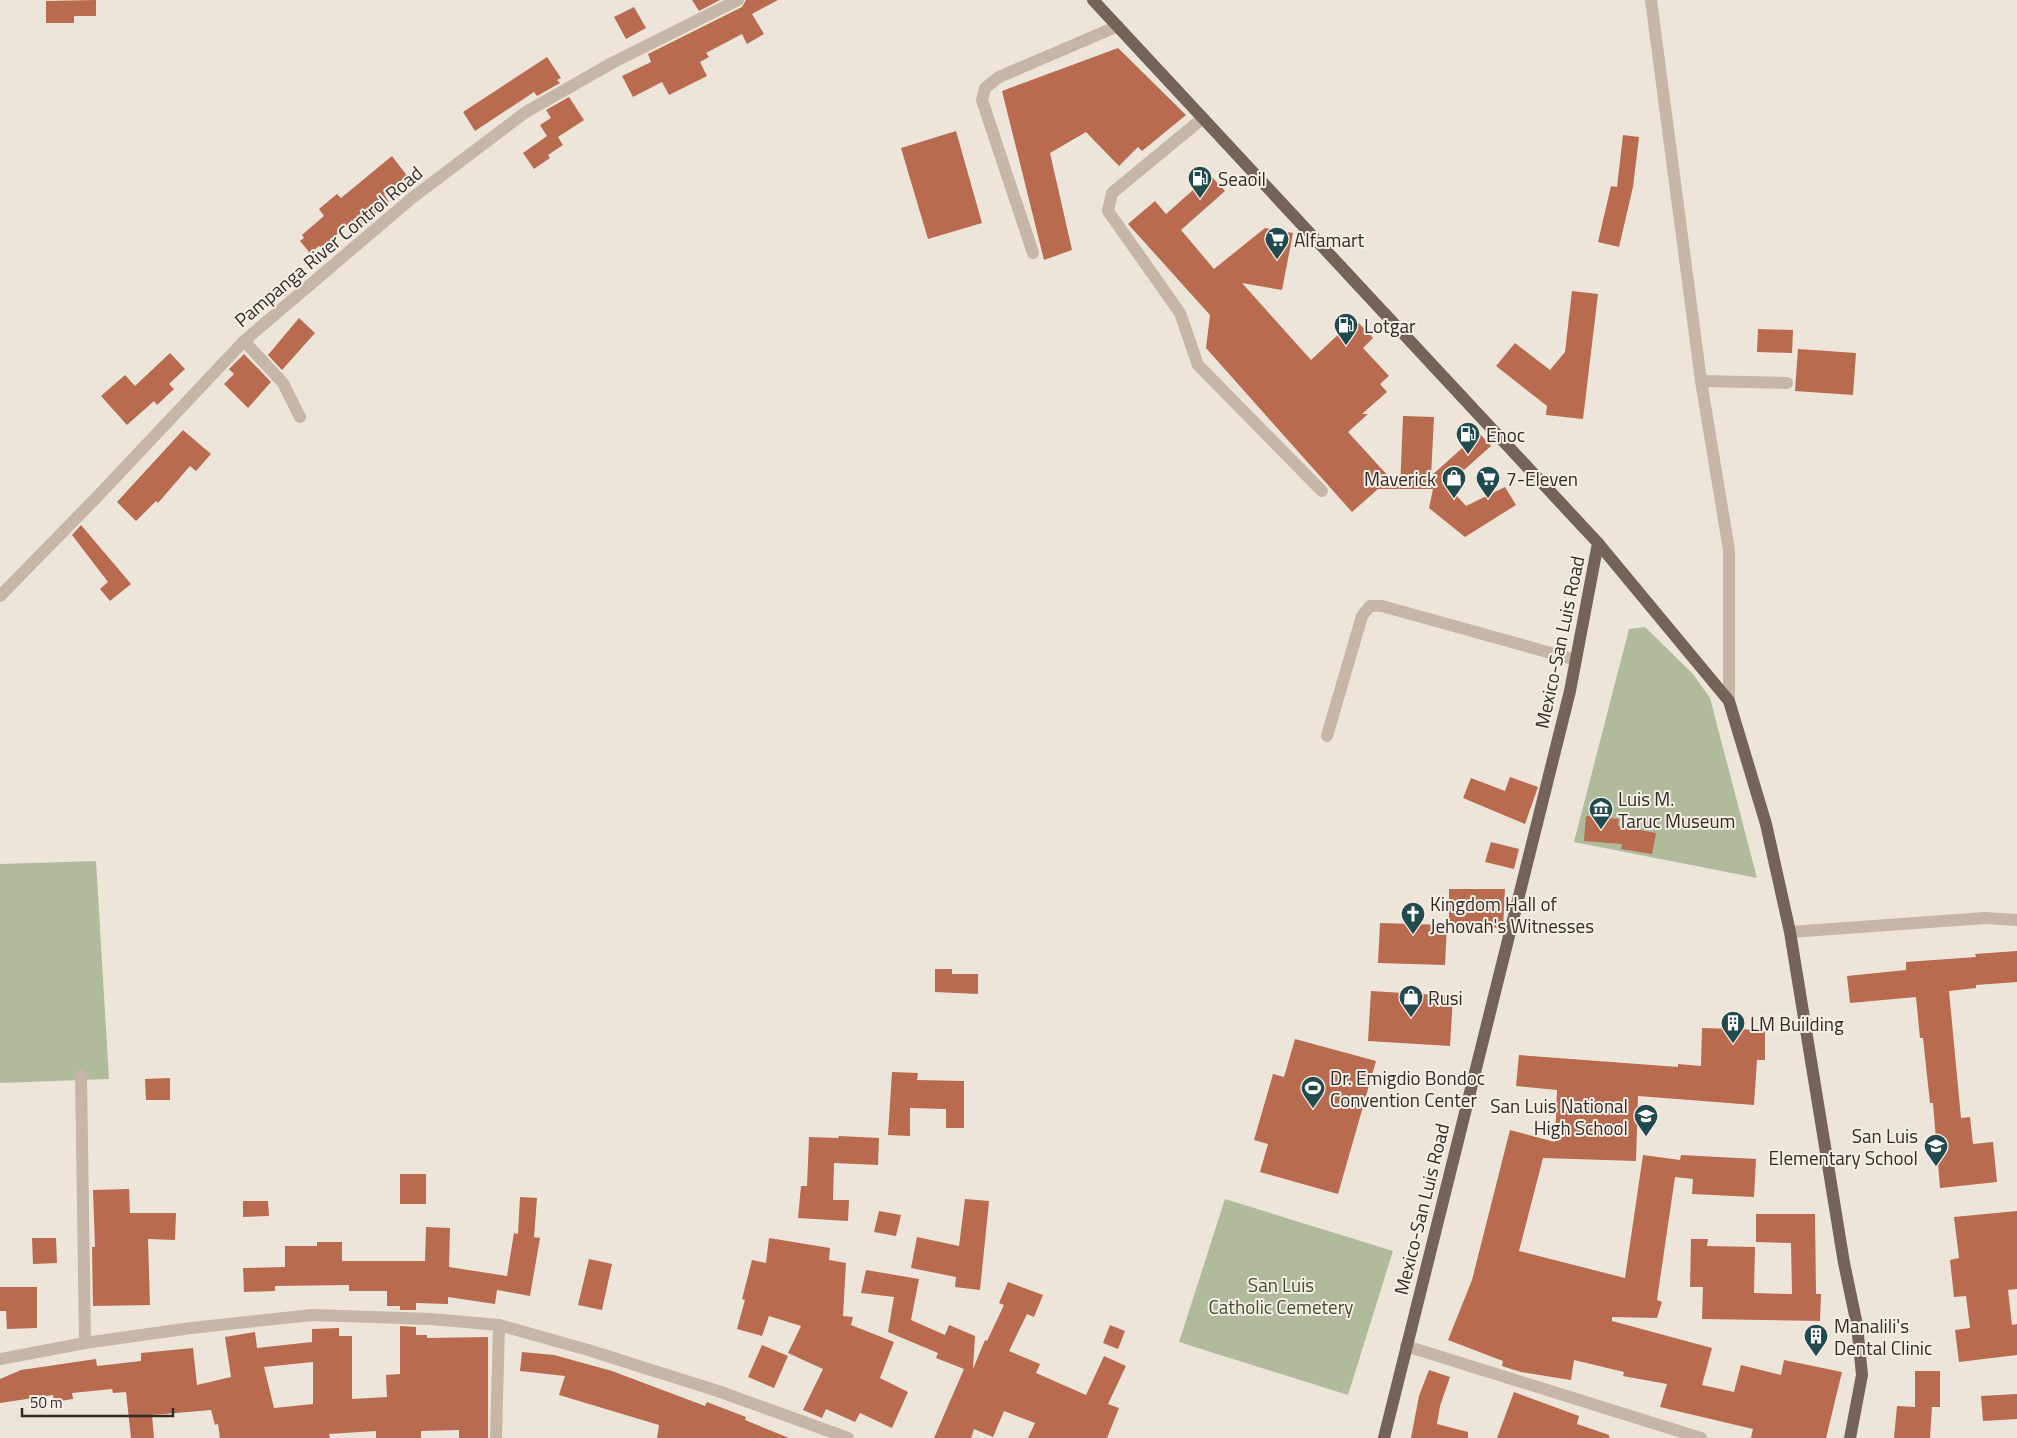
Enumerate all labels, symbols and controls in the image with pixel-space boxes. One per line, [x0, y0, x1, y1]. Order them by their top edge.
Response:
street label: Pampanga River Control Road [227, 158, 429, 334]
place label: Seaoil [1218, 164, 1266, 193]
fuel station icon: Seaoil [1187, 165, 1213, 199]
place label: Alfamart [1294, 225, 1364, 254]
supermarket icon: Alfamart [1264, 226, 1290, 260]
place label: Lotgar [1364, 311, 1416, 340]
fuel station icon: Lotgar [1333, 312, 1359, 346]
place label: Enoc [1486, 420, 1525, 449]
fuel station icon: Enoc [1455, 421, 1481, 455]
place label: Maverick [1364, 464, 1436, 493]
place label: 7-Eleven [1506, 464, 1578, 493]
shop icon: Maverick [1441, 465, 1467, 499]
supermarket icon: 7-Eleven [1475, 465, 1501, 499]
street label: Mexico-San Luis Road [1527, 553, 1591, 731]
place label: Luis M. Taruc Museum [1618, 784, 1735, 835]
museum icon: Luis M. Taruc Museum [1588, 796, 1614, 830]
place label: Kingdom Hall of Jehovah's Witnesses [1430, 889, 1594, 940]
church icon: Kingdom Hall of Jehovah's Witnesses [1400, 901, 1426, 935]
place label: Rusi [1428, 983, 1463, 1012]
shop icon: Rusi [1398, 984, 1424, 1018]
place label: LM Building [1750, 1009, 1844, 1038]
building icon: LM Building [1720, 1010, 1746, 1044]
place label: Dr. Emigdio Bondoc Convention Center [1330, 1063, 1485, 1114]
sports icon: Dr. Emigdio Bondoc Convention Center [1300, 1075, 1326, 1109]
place label: San Luis National High School [1490, 1091, 1628, 1142]
school or university icon: San Luis National High School [1633, 1103, 1659, 1137]
street label: Mexico-San Luis Road [1386, 1120, 1456, 1298]
place label: San Luis Elementary School [1769, 1121, 1918, 1172]
school or university icon: San Luis Elementary School [1923, 1133, 1949, 1167]
park label: San Luis Catholic Cemetery [1209, 1270, 1353, 1321]
place label: Manalili's Dental Clinic [1834, 1311, 1932, 1362]
building icon: Manalili's Dental Clinic [1803, 1323, 1829, 1357]
scale bar [22, 1386, 174, 1418]
text: 50 m [30, 1391, 63, 1414]

